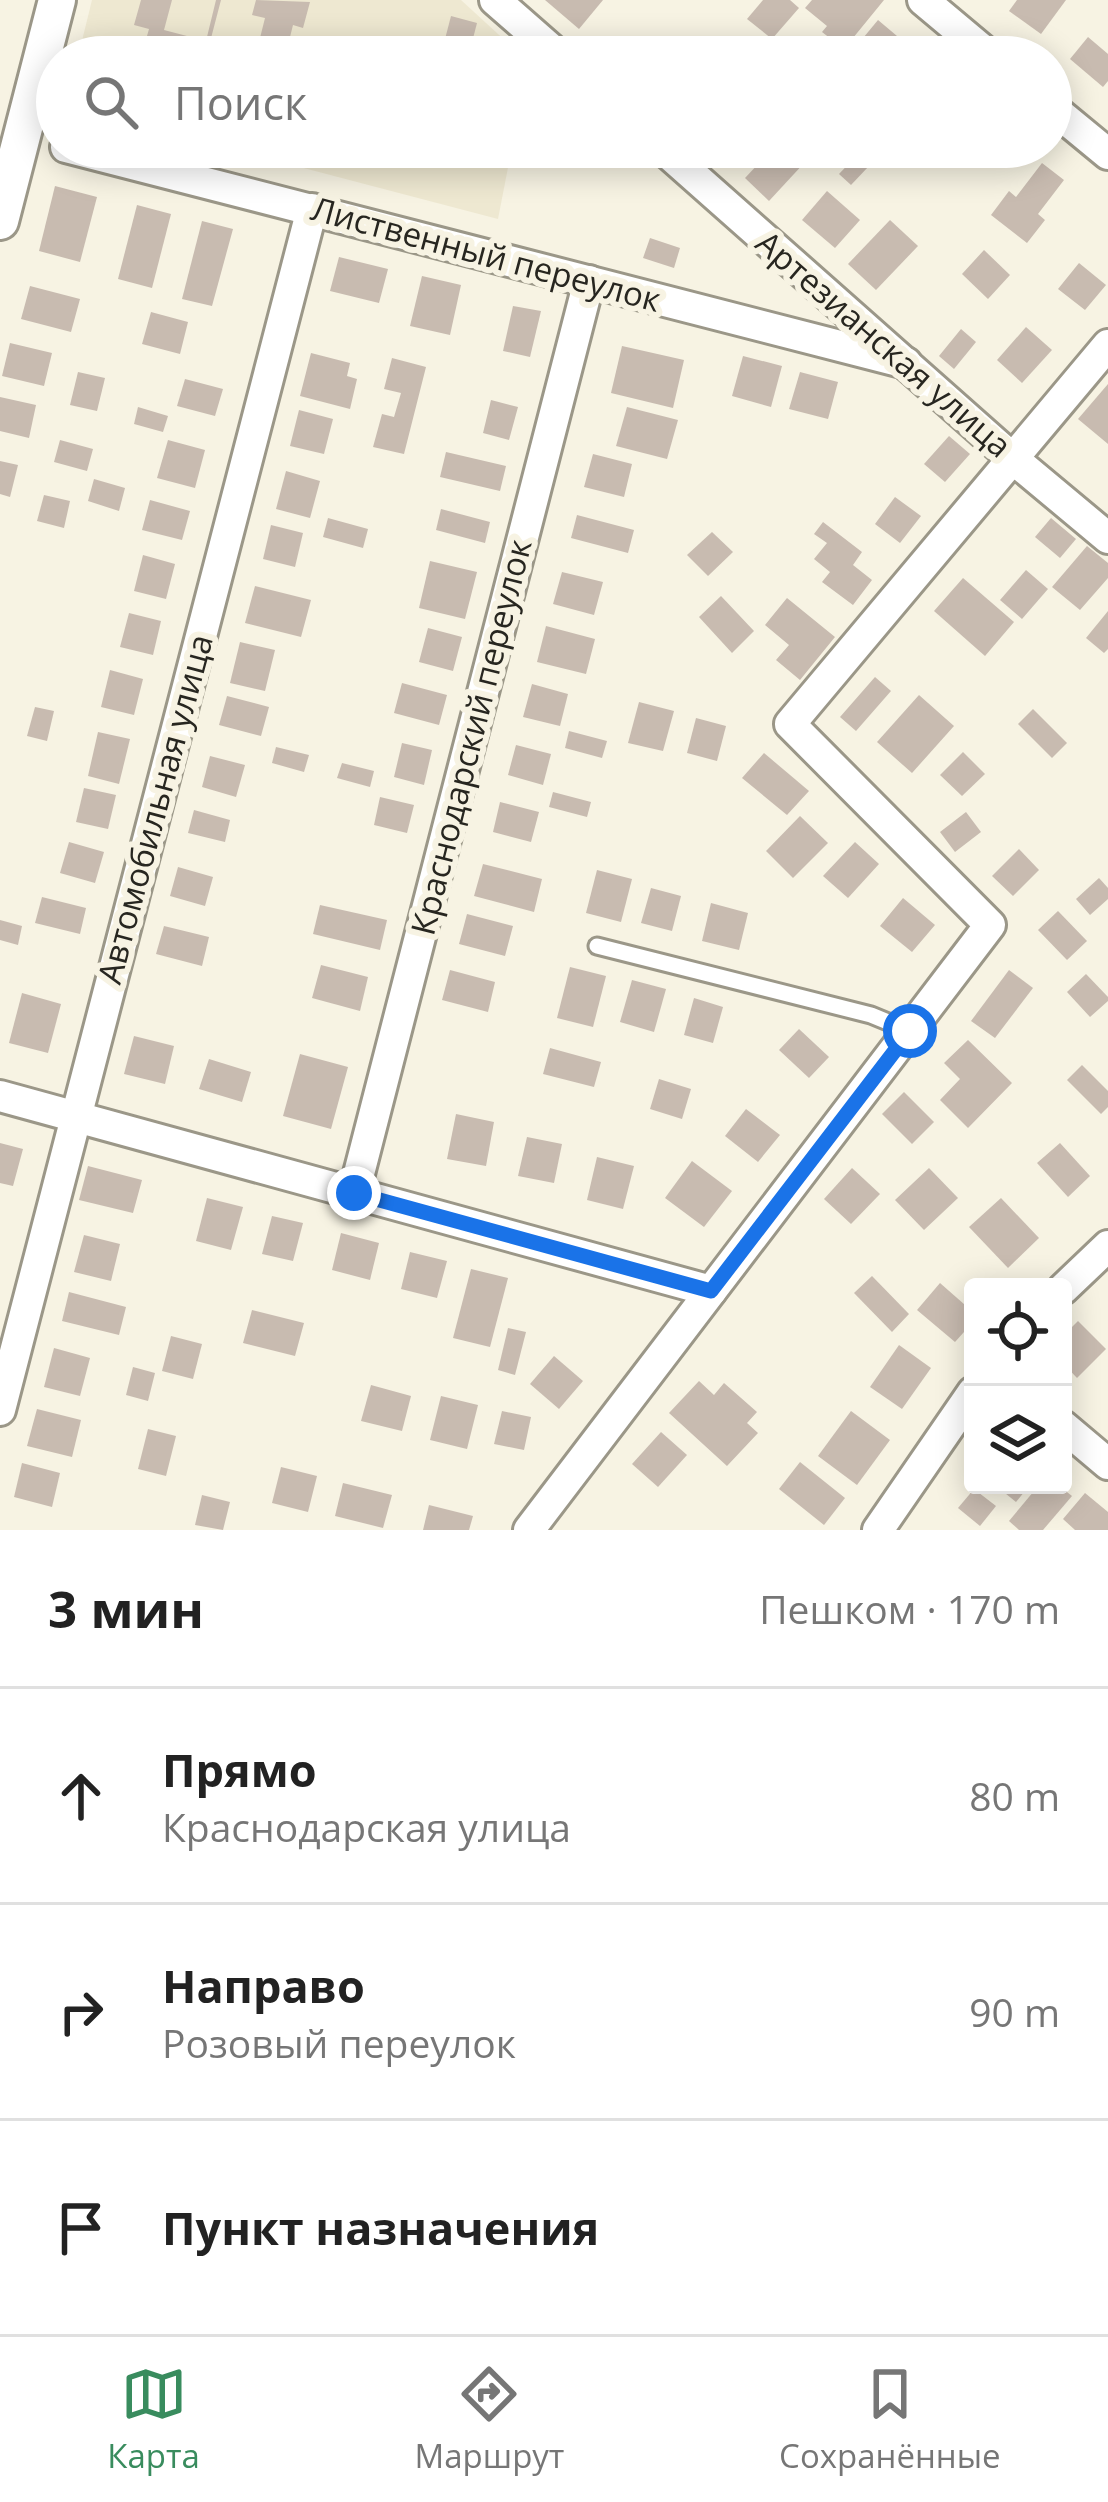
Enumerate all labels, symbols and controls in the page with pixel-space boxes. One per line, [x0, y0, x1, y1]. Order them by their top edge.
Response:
search box [36, 36, 1072, 168]
icon: search [78, 69, 144, 135]
text: Поиск [174, 72, 307, 133]
street label: Лиственный переулок [307, 185, 666, 322]
street label: Артезианская улица [747, 220, 1022, 467]
street label: Краснодарский переулок [400, 534, 541, 939]
street label: Автомобильная улица [86, 629, 223, 988]
route start [883, 1004, 937, 1058]
route end [327, 1166, 381, 1220]
map controls [964, 1278, 1072, 1494]
button: locate [964, 1278, 1072, 1386]
button: layers [964, 1386, 1072, 1494]
text: 3 мин [48, 1573, 204, 1643]
text: Пешком · 170 m [759, 1582, 1060, 1635]
text: Прямо [162, 1739, 317, 1800]
icon: ahead [48, 1763, 114, 1829]
text: 80 m [969, 1769, 1060, 1822]
text: Краснодарская улица [162, 1800, 571, 1853]
text: Направо [162, 1955, 365, 2016]
icon: right [48, 1979, 114, 2045]
text: 90 m [969, 1985, 1060, 2038]
text: Розовый переулок [162, 2016, 516, 2069]
icon: arrive [48, 2195, 114, 2261]
text: Пункт назначения [162, 2197, 599, 2258]
tab: Карта [107, 2361, 200, 2478]
tab: Маршрут [415, 2361, 564, 2478]
tab: Сохранённые [779, 2361, 1001, 2478]

